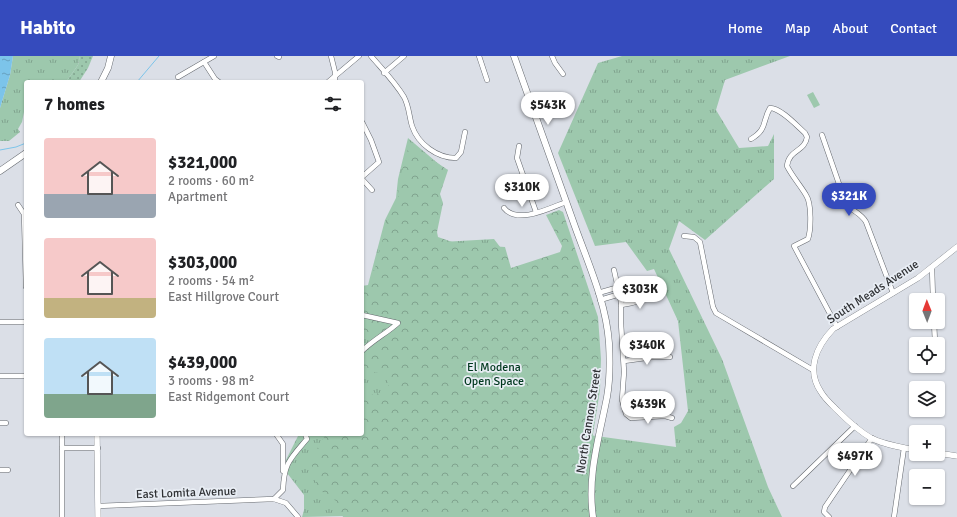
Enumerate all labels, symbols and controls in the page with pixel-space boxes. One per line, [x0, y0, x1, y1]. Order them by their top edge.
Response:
text: Habito [20, 16, 75, 40]
text: Home [728, 20, 763, 37]
text: Map [785, 20, 810, 37]
text: About [832, 20, 868, 37]
text: Contact [890, 20, 937, 37]
pin: $543K [520, 92, 576, 126]
icon: filters [322, 93, 344, 115]
text: 7 homes [44, 94, 105, 115]
text: $543K [530, 97, 566, 113]
text: $321,000 [168, 152, 237, 173]
icon: home [76, 154, 124, 202]
text: 2 rooms · 60 m² [168, 173, 254, 189]
pin: $310K [494, 174, 550, 208]
text: $310K [504, 179, 540, 195]
pin: $321K [821, 183, 877, 217]
text: $321K [831, 188, 867, 204]
text: Apartment [168, 189, 228, 205]
text: $303,000 [168, 252, 237, 273]
icon: home [76, 254, 124, 302]
street label: South Meads Avenue [824, 257, 922, 327]
text: 2 rooms · 54 m² [168, 273, 254, 289]
pin: $303K [612, 276, 668, 310]
text: $303K [622, 281, 658, 297]
text: East Hillgrove Court [168, 289, 279, 305]
north arrow [909, 293, 945, 329]
map controls [909, 293, 945, 505]
pin: $340K [619, 332, 675, 366]
text: $340K [629, 337, 665, 353]
button: locate [909, 337, 945, 373]
text: $439,000 [168, 352, 237, 373]
icon: home [76, 354, 124, 402]
park label: El Modena Open Space [464, 360, 524, 389]
street label: North Cannon Street [573, 368, 605, 474]
text: 3 rooms · 98 m² [168, 373, 254, 389]
button: layers [909, 381, 945, 417]
text: East Ridgemont Court [168, 389, 289, 405]
pin: $439K [620, 391, 676, 425]
text: $439K [630, 396, 666, 412]
button: + [909, 425, 945, 461]
pin: $497K [827, 443, 883, 477]
text: $497K [837, 448, 873, 464]
button: − [909, 469, 945, 505]
street label: East Lomita Avenue [136, 484, 236, 502]

